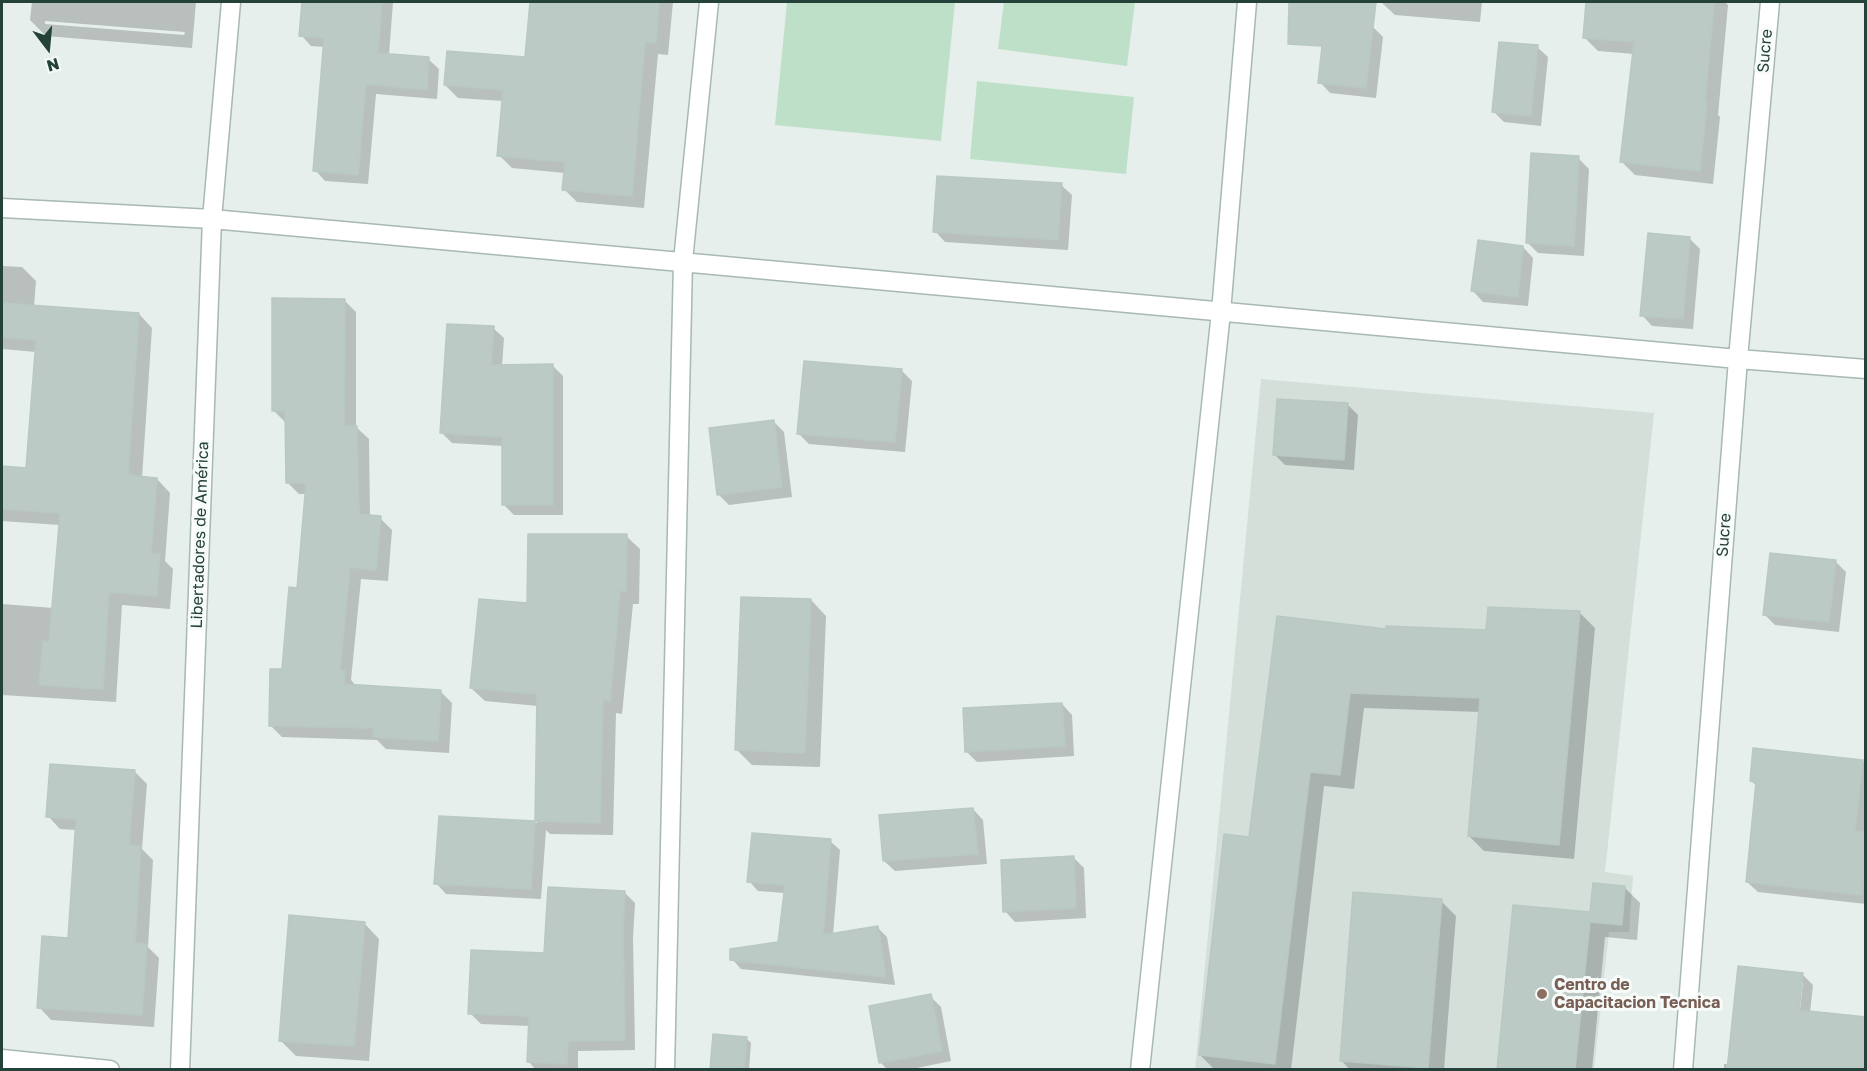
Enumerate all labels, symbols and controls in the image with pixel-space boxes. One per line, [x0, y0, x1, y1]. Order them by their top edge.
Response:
north arrow [18, 18, 78, 78]
street label: Sucre [1754, 28, 1776, 74]
text: N [44, 54, 62, 77]
street label: Libertadores de América [187, 441, 213, 629]
street label: Sucre [1713, 512, 1735, 558]
place label: Centro de Capacitacion Tecnica [1554, 975, 1720, 1013]
marker: Centro de Capacitacion Tecnica [1535, 987, 1549, 1001]

